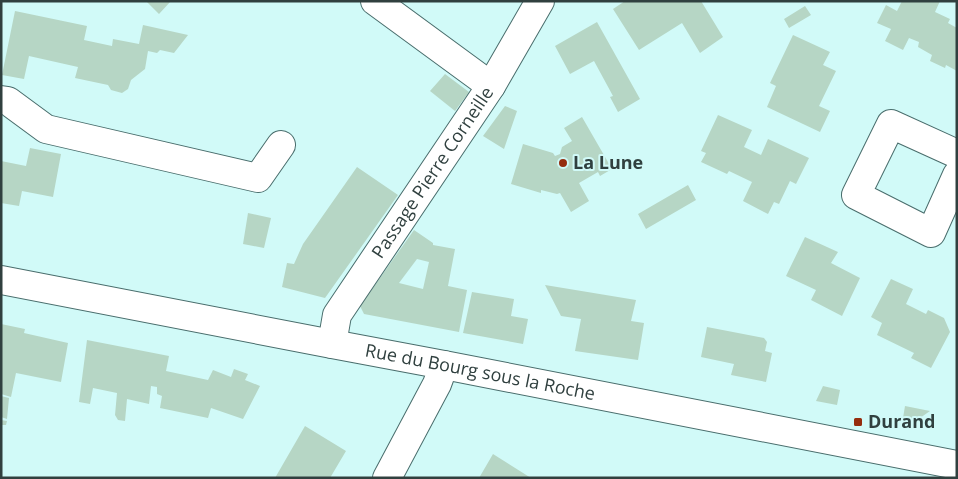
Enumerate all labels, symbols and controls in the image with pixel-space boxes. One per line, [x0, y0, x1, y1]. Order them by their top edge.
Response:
street label: Passage Pierre Corneille [366, 82, 498, 263]
place label: La Lune [573, 150, 643, 174]
marker: La Lune [557, 157, 569, 169]
street label: Rue du Bourg sous la Roche [363, 337, 597, 405]
place label: Durand [868, 409, 935, 433]
marker: Durand [852, 416, 864, 428]

